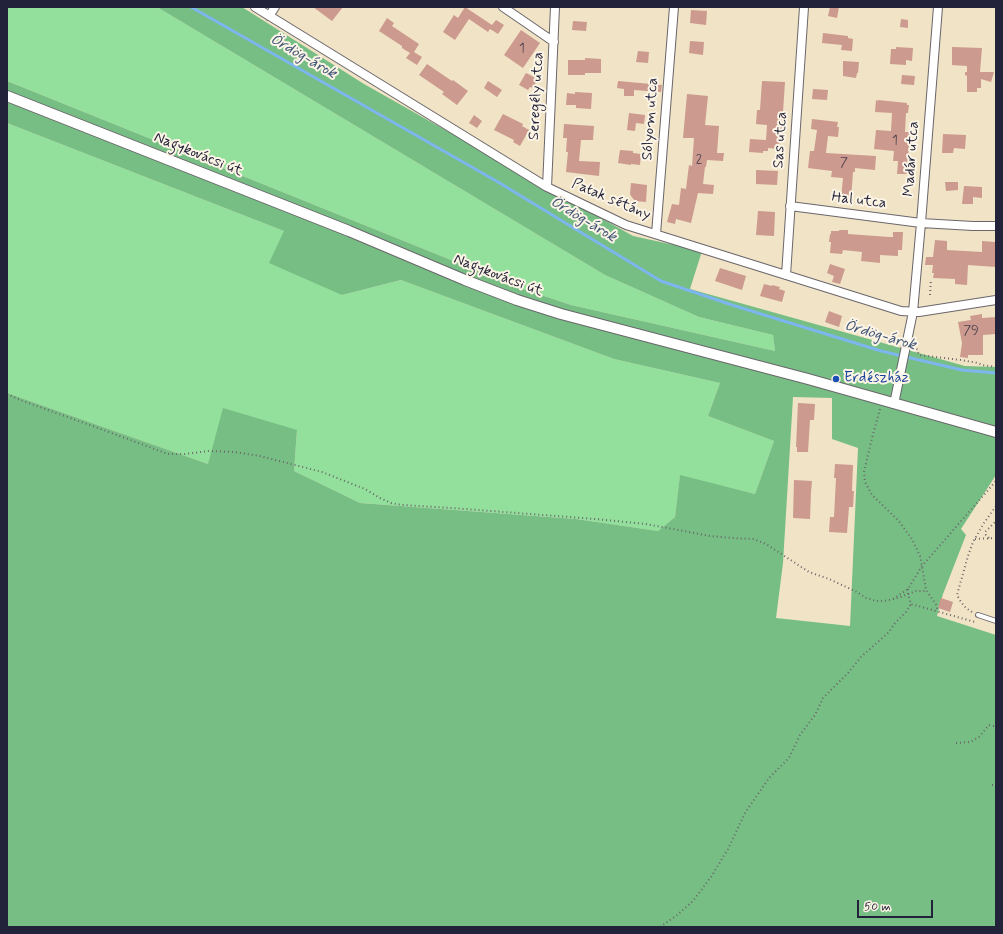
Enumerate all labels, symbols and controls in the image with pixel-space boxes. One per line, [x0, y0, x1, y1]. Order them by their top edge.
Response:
water label: Ördög-árok [266, 30, 340, 84]
house number: 1 [519, 41, 525, 57]
street label: Seregély utca [526, 51, 548, 141]
street label: Sólyom utca [639, 77, 663, 161]
street label: Sas utca [770, 111, 792, 169]
street label: Madár utca [900, 121, 924, 197]
street label: Nagykovácsi út [151, 129, 245, 181]
house number: 1 [892, 133, 898, 149]
house number: 2 [696, 152, 702, 168]
house number: 7 [840, 155, 848, 171]
street label: Patak sétány [569, 175, 653, 225]
street label: Hal utca [831, 189, 887, 213]
water label: Ördög-árok [546, 193, 620, 247]
street label: Nagykovácsi út [451, 251, 545, 301]
water label: Ördög-árok [842, 317, 918, 355]
house number: 79 [963, 323, 979, 339]
place label: Erdészház [844, 370, 909, 388]
marker: Erdészház [831, 374, 841, 384]
scale bar [859, 892, 935, 918]
text: 50 m [864, 899, 891, 915]

